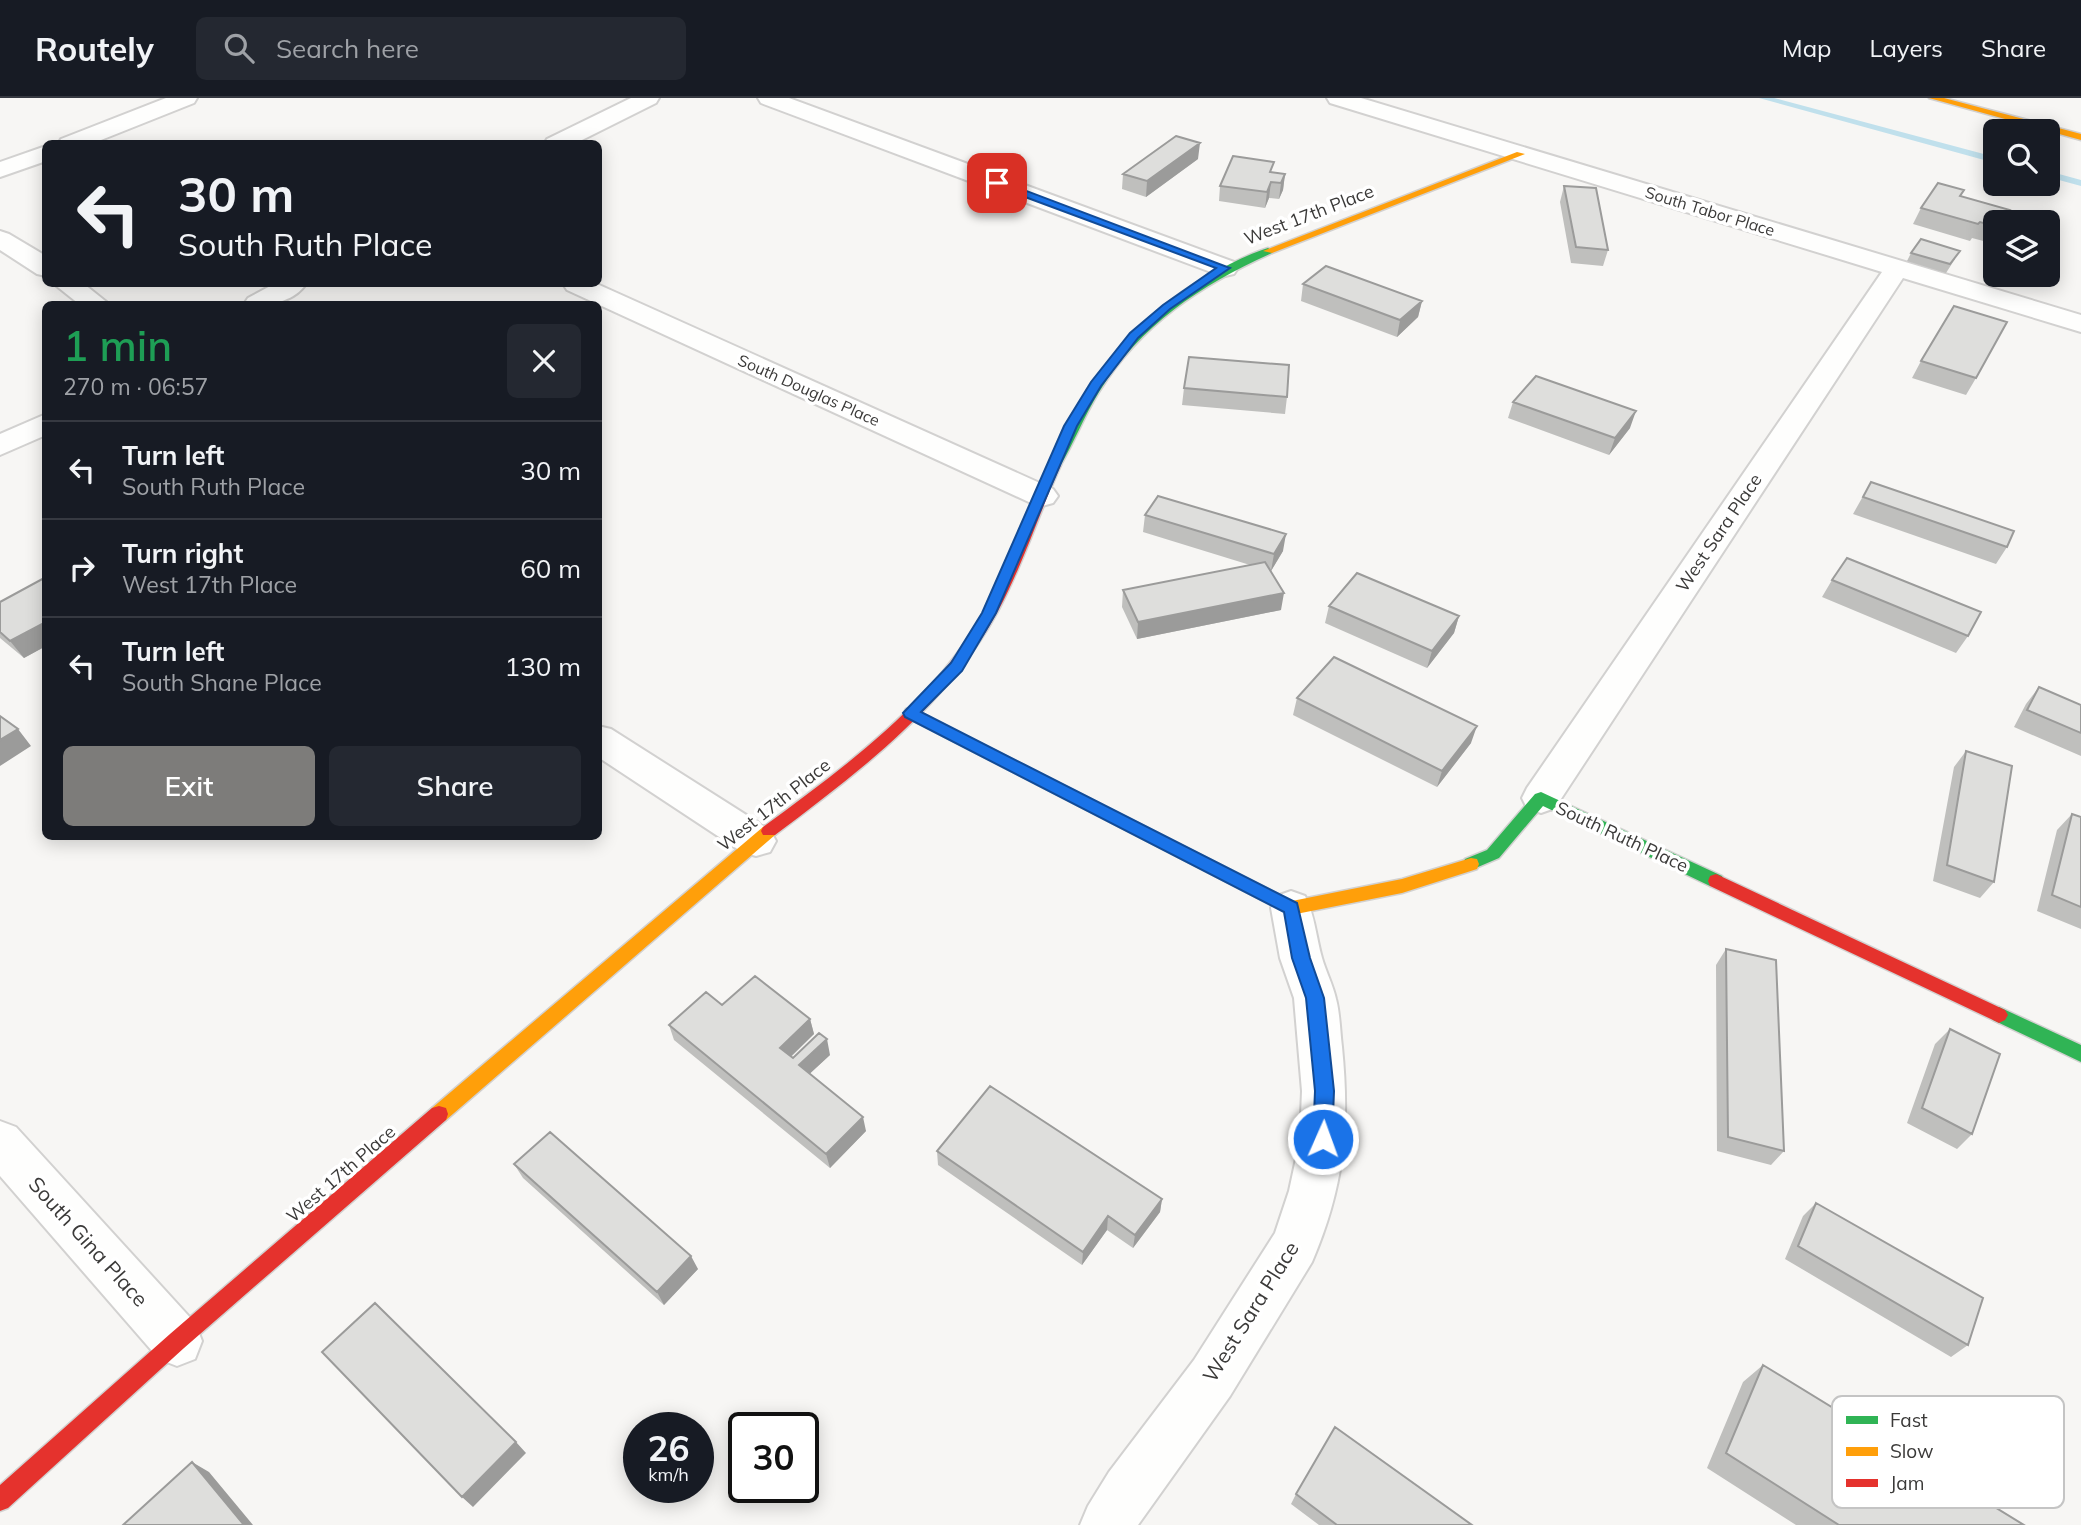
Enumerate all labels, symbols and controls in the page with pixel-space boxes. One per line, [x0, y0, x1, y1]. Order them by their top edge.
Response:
search box [196, 17, 686, 80]
text: Routely [35, 28, 154, 69]
icon: search [220, 29, 258, 67]
text: Search here [276, 32, 419, 65]
text: Map [1782, 33, 1831, 63]
text: Layers [1869, 33, 1943, 63]
text: Share [1981, 33, 2046, 63]
map controls [1983, 119, 2060, 287]
button: search [1983, 119, 2060, 196]
pin [967, 153, 1027, 213]
text: 30 m [178, 163, 294, 224]
icon: arrive [978, 164, 1016, 202]
icon: left [63, 168, 154, 259]
street label: West 17th Place [1241, 179, 1377, 250]
street label: South Tabor Place [1643, 182, 1777, 240]
button: layers [1983, 210, 2060, 287]
text: South Ruth Place [178, 224, 432, 264]
text: 1 min [63, 319, 172, 372]
button: close [507, 324, 581, 398]
street label: South Douglas Place [735, 350, 883, 430]
text: 270 m · 06:57 [63, 372, 208, 401]
text: Turn left [122, 439, 224, 472]
icon: left [63, 451, 101, 489]
text: 30 m [520, 454, 581, 487]
street label: West Sara Place [1671, 469, 1767, 596]
text: South Ruth Place [122, 472, 305, 501]
text: Turn right [122, 537, 243, 570]
icon: right [63, 549, 101, 587]
text: 60 m [520, 552, 581, 585]
text: West 17th Place [122, 570, 297, 599]
text: Turn left [122, 635, 224, 668]
icon: left [63, 647, 101, 685]
text: 130 m [505, 650, 581, 683]
text: South Shane Place [122, 668, 322, 697]
button: Exit [63, 746, 315, 826]
button: Share [329, 746, 581, 826]
street label: West 17th Place [713, 753, 835, 856]
street label: South Ruth Place [1552, 796, 1692, 877]
position arrow [1286, 1102, 1360, 1176]
street label: West 17th Place [281, 1120, 400, 1227]
street label: South Gina Place [24, 1171, 154, 1312]
street label: West Sara Place [1197, 1236, 1304, 1387]
legend [1832, 1396, 2064, 1508]
text: Fast [1890, 1408, 1928, 1432]
speed limit sign: 30 [728, 1412, 819, 1503]
text: 26 [647, 1426, 690, 1470]
text: Slow [1890, 1439, 1934, 1463]
text: km/h [648, 1463, 689, 1486]
text: Jam [1890, 1471, 1924, 1495]

